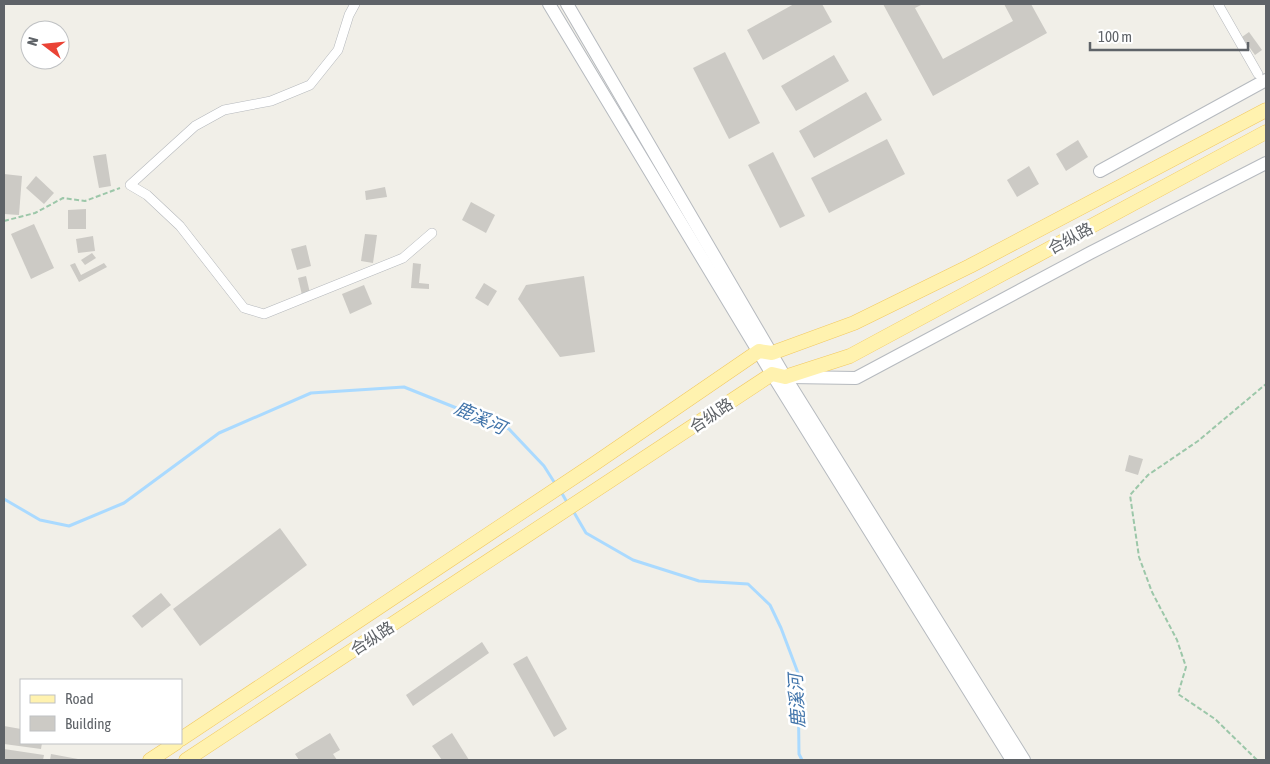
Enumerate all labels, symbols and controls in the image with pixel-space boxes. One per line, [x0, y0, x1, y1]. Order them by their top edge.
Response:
north arrow [20, 20, 70, 70]
scale bar [1090, 20, 1248, 52]
text: 100 m [1098, 28, 1132, 45]
text: N [24, 35, 41, 48]
street label: 合纵路 [1045, 219, 1095, 257]
street label: 合纵路 [686, 394, 736, 436]
water label: 鹿溪河 [451, 397, 512, 439]
street label: 合纵路 [347, 617, 397, 659]
water label: 鹿溪河 [784, 671, 808, 729]
legend [20, 679, 182, 744]
text: Road [65, 690, 94, 707]
text: Building [65, 715, 111, 732]

